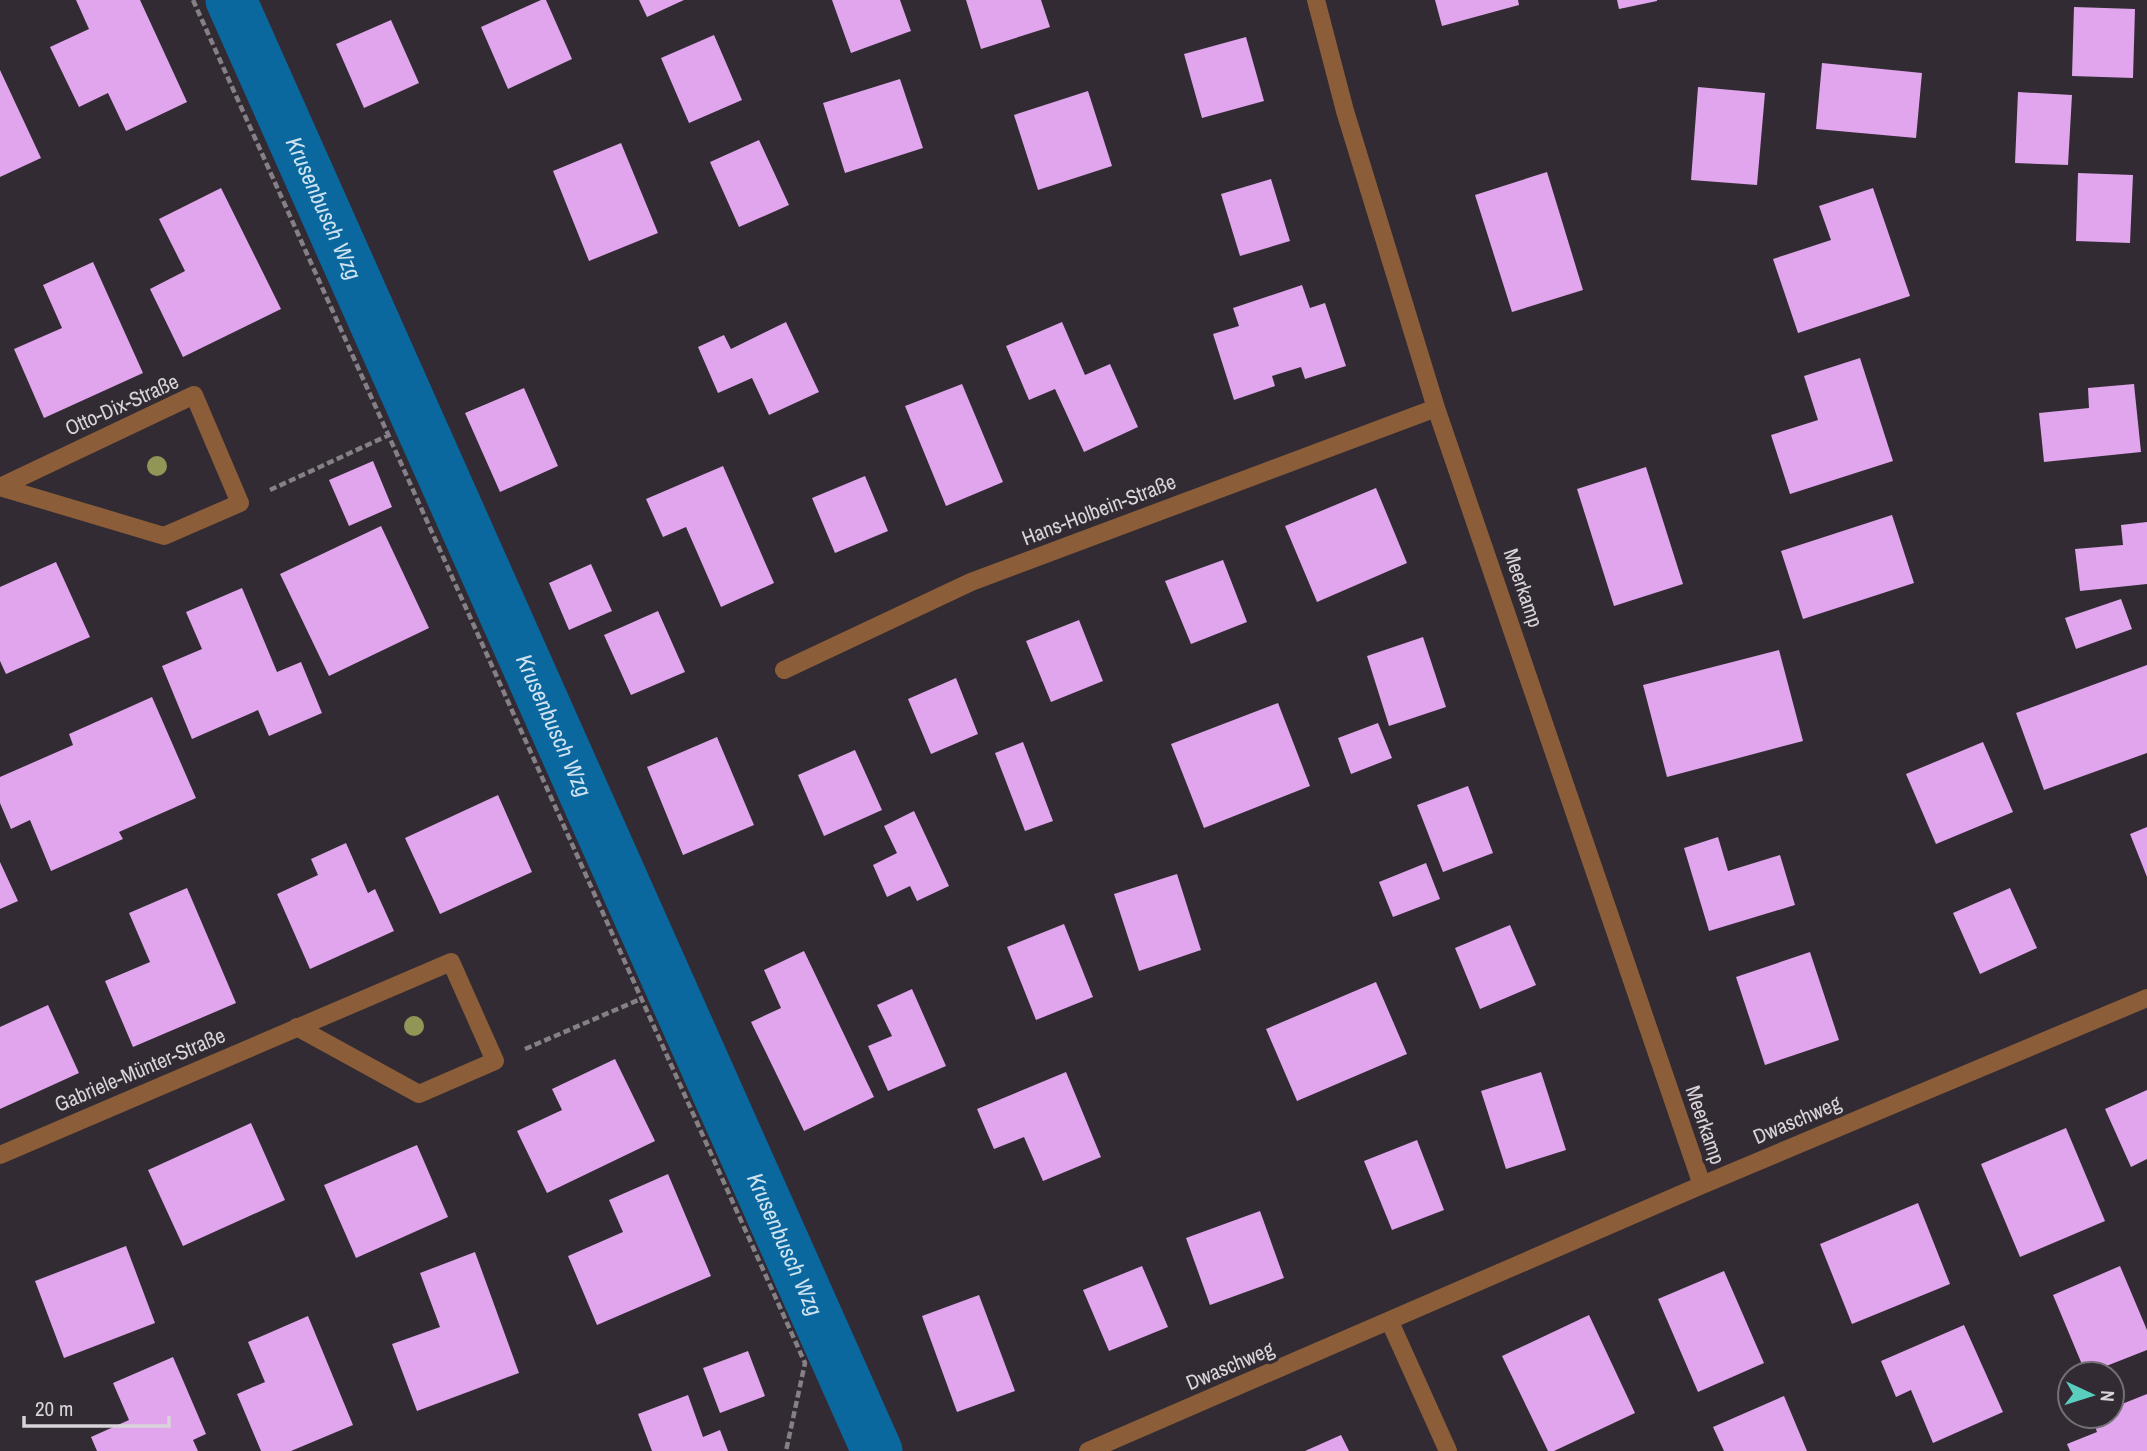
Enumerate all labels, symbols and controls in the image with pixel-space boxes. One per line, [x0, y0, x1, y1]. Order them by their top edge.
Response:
water label: Krusenbusch Wzg [279, 132, 370, 284]
street label: Otto-Dix-Straße [60, 367, 183, 443]
street label: Hans-Holbein-Straße [1018, 467, 1180, 552]
street label: Meerkamp [1497, 545, 1550, 631]
water label: Krusenbusch Wzg [509, 649, 600, 801]
street label: Gabriele-Münter-Straße [50, 1020, 230, 1119]
street label: Meerkamp [1679, 1082, 1732, 1168]
street label: Dwaschweg [1748, 1088, 1846, 1151]
water label: Krusenbusch Wzg [740, 1168, 831, 1320]
street label: Dwaschweg [1181, 1334, 1279, 1397]
north arrow [2056, 1360, 2126, 1430]
scale bar [24, 1384, 170, 1428]
text: N [2095, 1390, 2121, 1403]
text: 20 m [35, 1394, 73, 1423]

